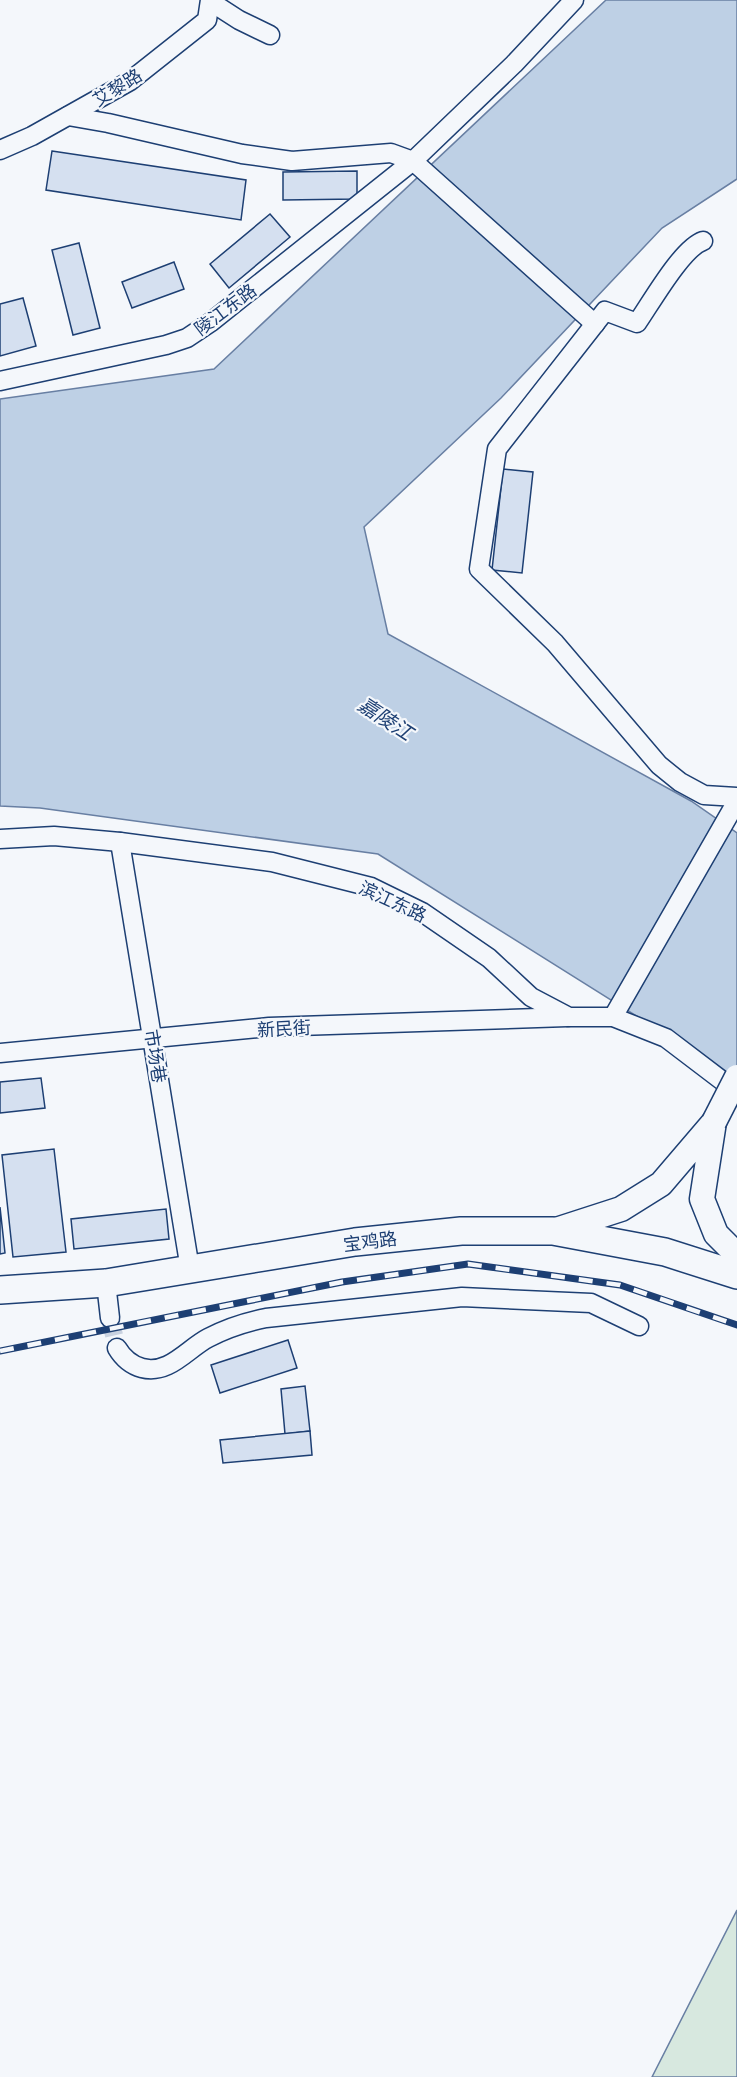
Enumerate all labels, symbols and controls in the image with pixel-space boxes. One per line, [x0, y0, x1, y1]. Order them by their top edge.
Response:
street label: 艾黎路 [88, 63, 146, 111]
street label: 陵江东路 [190, 279, 260, 339]
water label: 嘉陵江 [354, 692, 419, 745]
street label: 滨江东路 [356, 876, 430, 926]
street label: 新民街 [256, 1016, 312, 1040]
street label: 市场巷 [141, 1028, 171, 1084]
street label: 宝鸡路 [342, 1227, 398, 1255]

